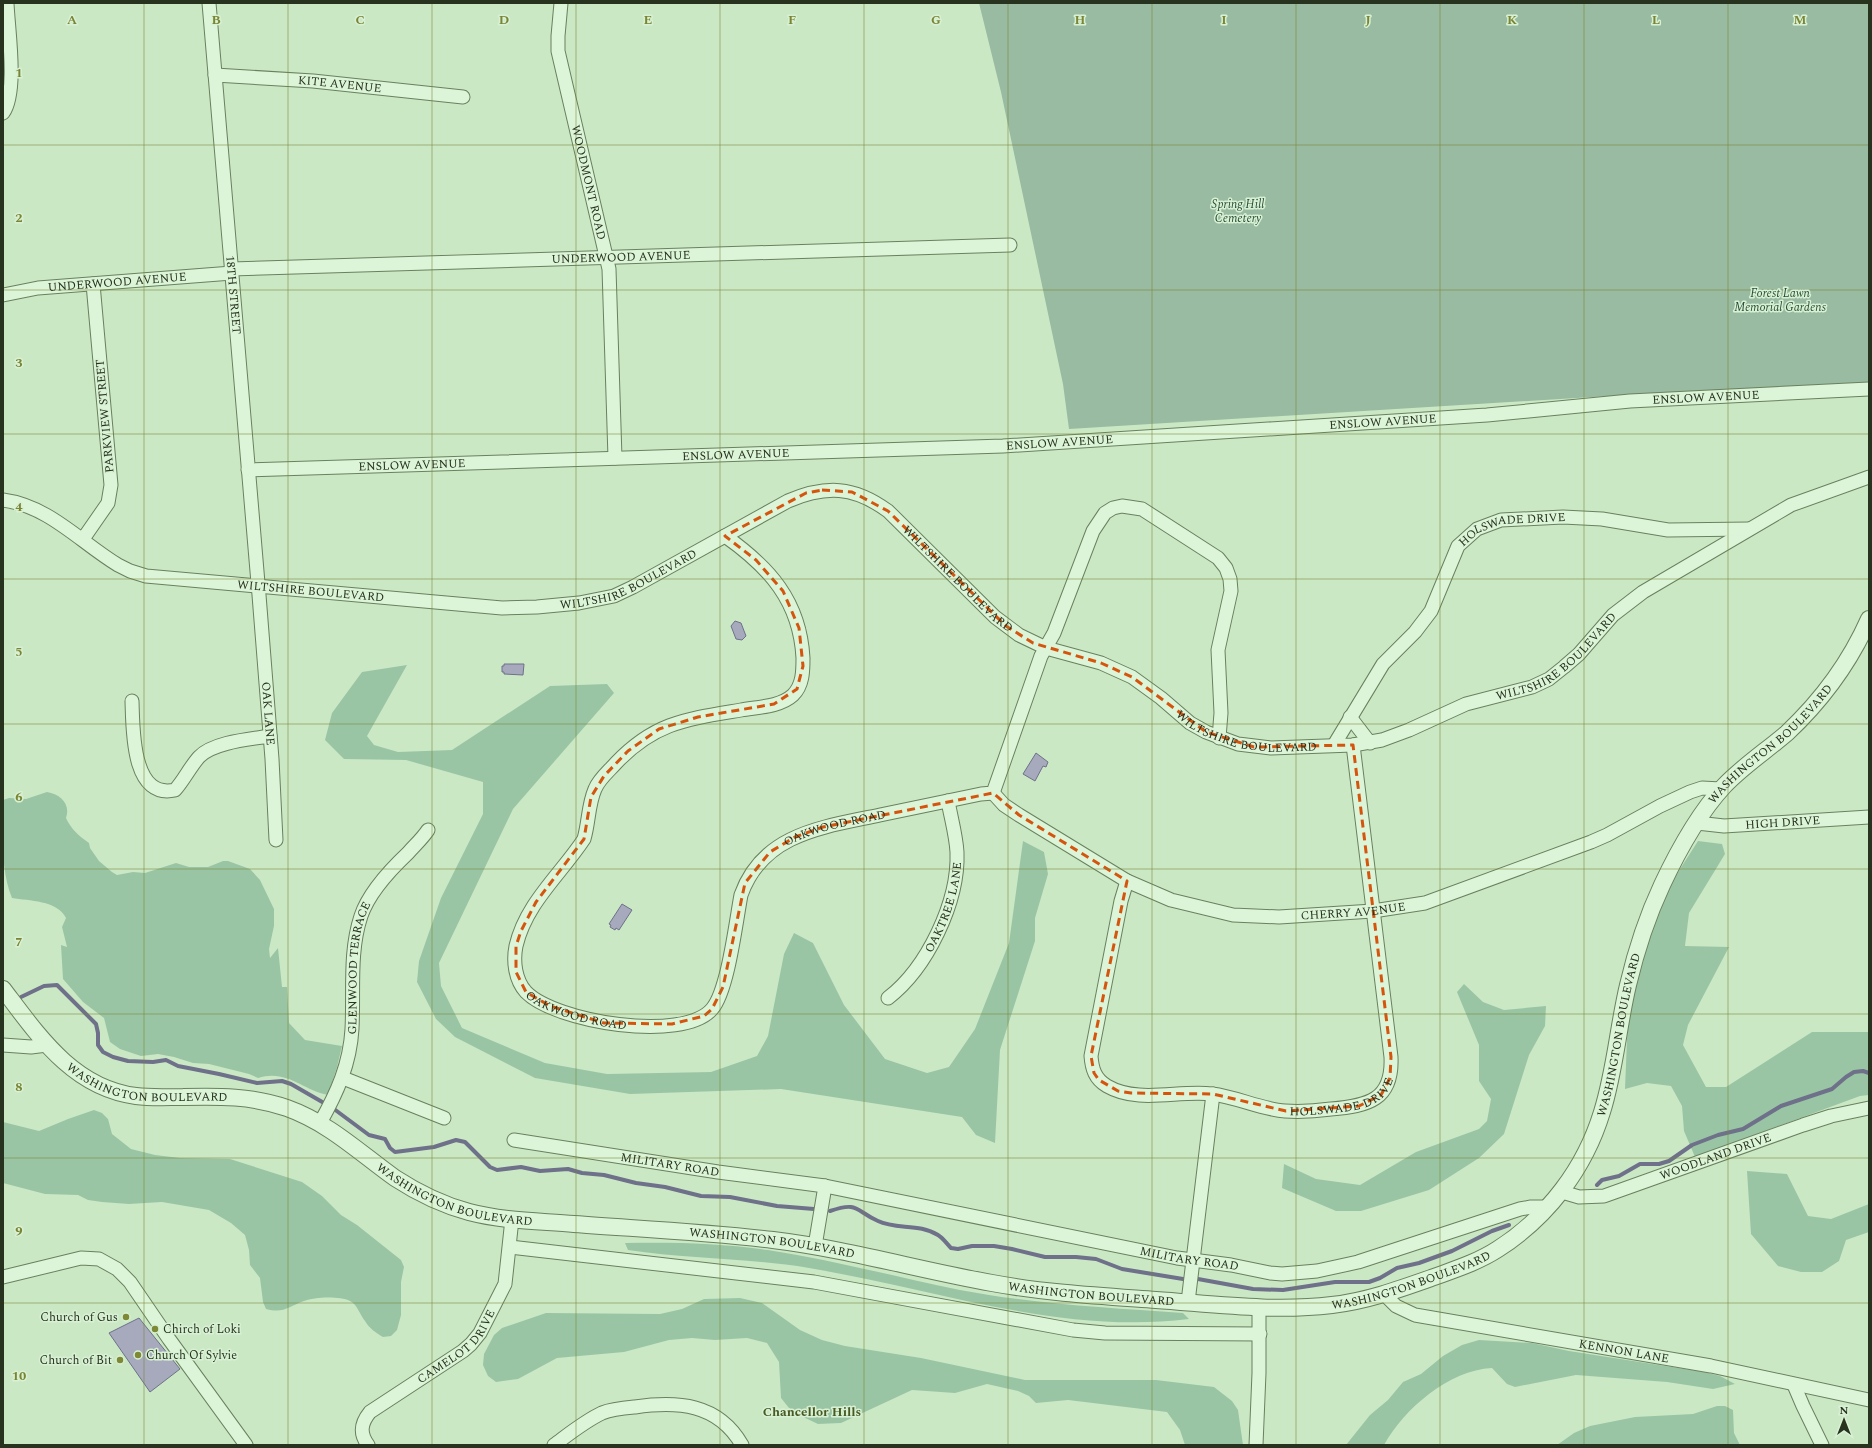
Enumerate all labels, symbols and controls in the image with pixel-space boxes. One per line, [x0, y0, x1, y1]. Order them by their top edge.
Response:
text: A [67, 10, 77, 30]
text: B [211, 10, 221, 30]
text: C [355, 10, 365, 30]
text: D [499, 10, 509, 30]
text: E [644, 10, 653, 30]
text: F [788, 10, 796, 30]
text: G [931, 10, 941, 30]
text: H [1075, 10, 1086, 30]
text: I [1221, 10, 1227, 30]
text: J [1365, 10, 1371, 30]
text: K [1507, 10, 1517, 30]
text: L [1652, 10, 1660, 30]
text: M [1794, 10, 1807, 30]
text: 1 [15, 63, 23, 83]
street label: KITE AVENUE [297, 71, 382, 98]
street label: WOODMONT ROAD [566, 123, 611, 242]
park label: Spring Hill Cemetery [1212, 195, 1264, 228]
text: 2 [15, 208, 23, 228]
street label: UNDERWOOD AVENUE [551, 245, 691, 269]
street label: 18TH STREET [221, 255, 246, 335]
street label: UNDERWOOD AVENUE [47, 267, 187, 297]
park label: Forest Lawn Memorial Gardens [1734, 284, 1827, 317]
text: 3 [15, 353, 23, 373]
street label: PARKVIEW STREET [91, 358, 119, 474]
street label: ENSLOW AVENUE [1652, 385, 1760, 409]
street label: ENSLOW AVENUE [1329, 409, 1437, 435]
street label: ENSLOW AVENUE [1005, 429, 1114, 455]
street label: ENSLOW AVENUE [682, 443, 790, 466]
street label: ENSLOW AVENUE [358, 454, 466, 476]
text: 4 [15, 497, 23, 517]
street label: HOLSWADE DRIVE [1454, 507, 1566, 551]
street label: WILTSHIRE BOULEVARD [898, 521, 1017, 637]
street label: WILTSHIRE BOULEVARD [559, 544, 700, 614]
street label: WILTSHIRE BOULEVARD [236, 575, 385, 607]
street label: WILTSHIRE BOULEVARD [1494, 608, 1621, 705]
text: 5 [15, 642, 23, 662]
street label: WASHINGTON BOULEVARD [1703, 680, 1837, 808]
street label: OAK LANE [256, 681, 280, 746]
street label: WILTSHIRE BOULEVARD [1172, 705, 1317, 758]
text: 6 [15, 787, 23, 807]
street label: OAKWOOD ROAD [780, 805, 888, 851]
street label: HIGH DRIVE [1745, 811, 1821, 834]
street label: OAKTREE LANE [919, 861, 967, 956]
street label: CHERRY AVENUE [1300, 897, 1407, 925]
street label: GLENWOOD TERRACE [342, 898, 376, 1035]
text: 7 [15, 932, 23, 952]
street label: WASHINGTON BOULEVARD [1592, 951, 1646, 1119]
street label: OAKWOOD ROAD [521, 986, 628, 1035]
street label: WASHINGTON BOULEVARD [62, 1058, 228, 1107]
street label: HOLSWADE DRIVE [1290, 1075, 1398, 1121]
text: 8 [15, 1077, 23, 1097]
street label: WOODLAND DRIVE [1657, 1128, 1774, 1185]
street label: MILITARY ROAD [619, 1147, 721, 1182]
street label: WASHINGTON BOULEVARD [373, 1158, 533, 1231]
text: 9 [15, 1221, 23, 1241]
street label: WASHINGTON BOULEVARD [689, 1223, 857, 1263]
street label: MILITARY ROAD [1138, 1241, 1241, 1276]
street label: WASHINGTON BOULEVARD [1330, 1246, 1494, 1315]
street label: WASHINGTON BOULEVARD [1007, 1276, 1175, 1311]
street label: CAMELOT DRIVE [413, 1306, 500, 1388]
place label: Church of Gus [40, 1308, 118, 1327]
marker: Church of Gus [121, 1312, 131, 1322]
place label: Chirch of Loki [163, 1320, 241, 1339]
marker: Chirch of Loki [150, 1324, 160, 1334]
street label: KENNON LANE [1577, 1334, 1671, 1368]
place label: Church Of Sylvie [146, 1346, 237, 1365]
marker: Church Of Sylvie [133, 1350, 143, 1360]
place label: Church of Bit [40, 1351, 112, 1370]
marker: Church of Bit [115, 1355, 125, 1365]
text: 10 [12, 1366, 26, 1386]
north arrow [1824, 1400, 1864, 1440]
district label: Chancellor Hills [763, 1402, 861, 1422]
text: N [1840, 1402, 1849, 1419]

